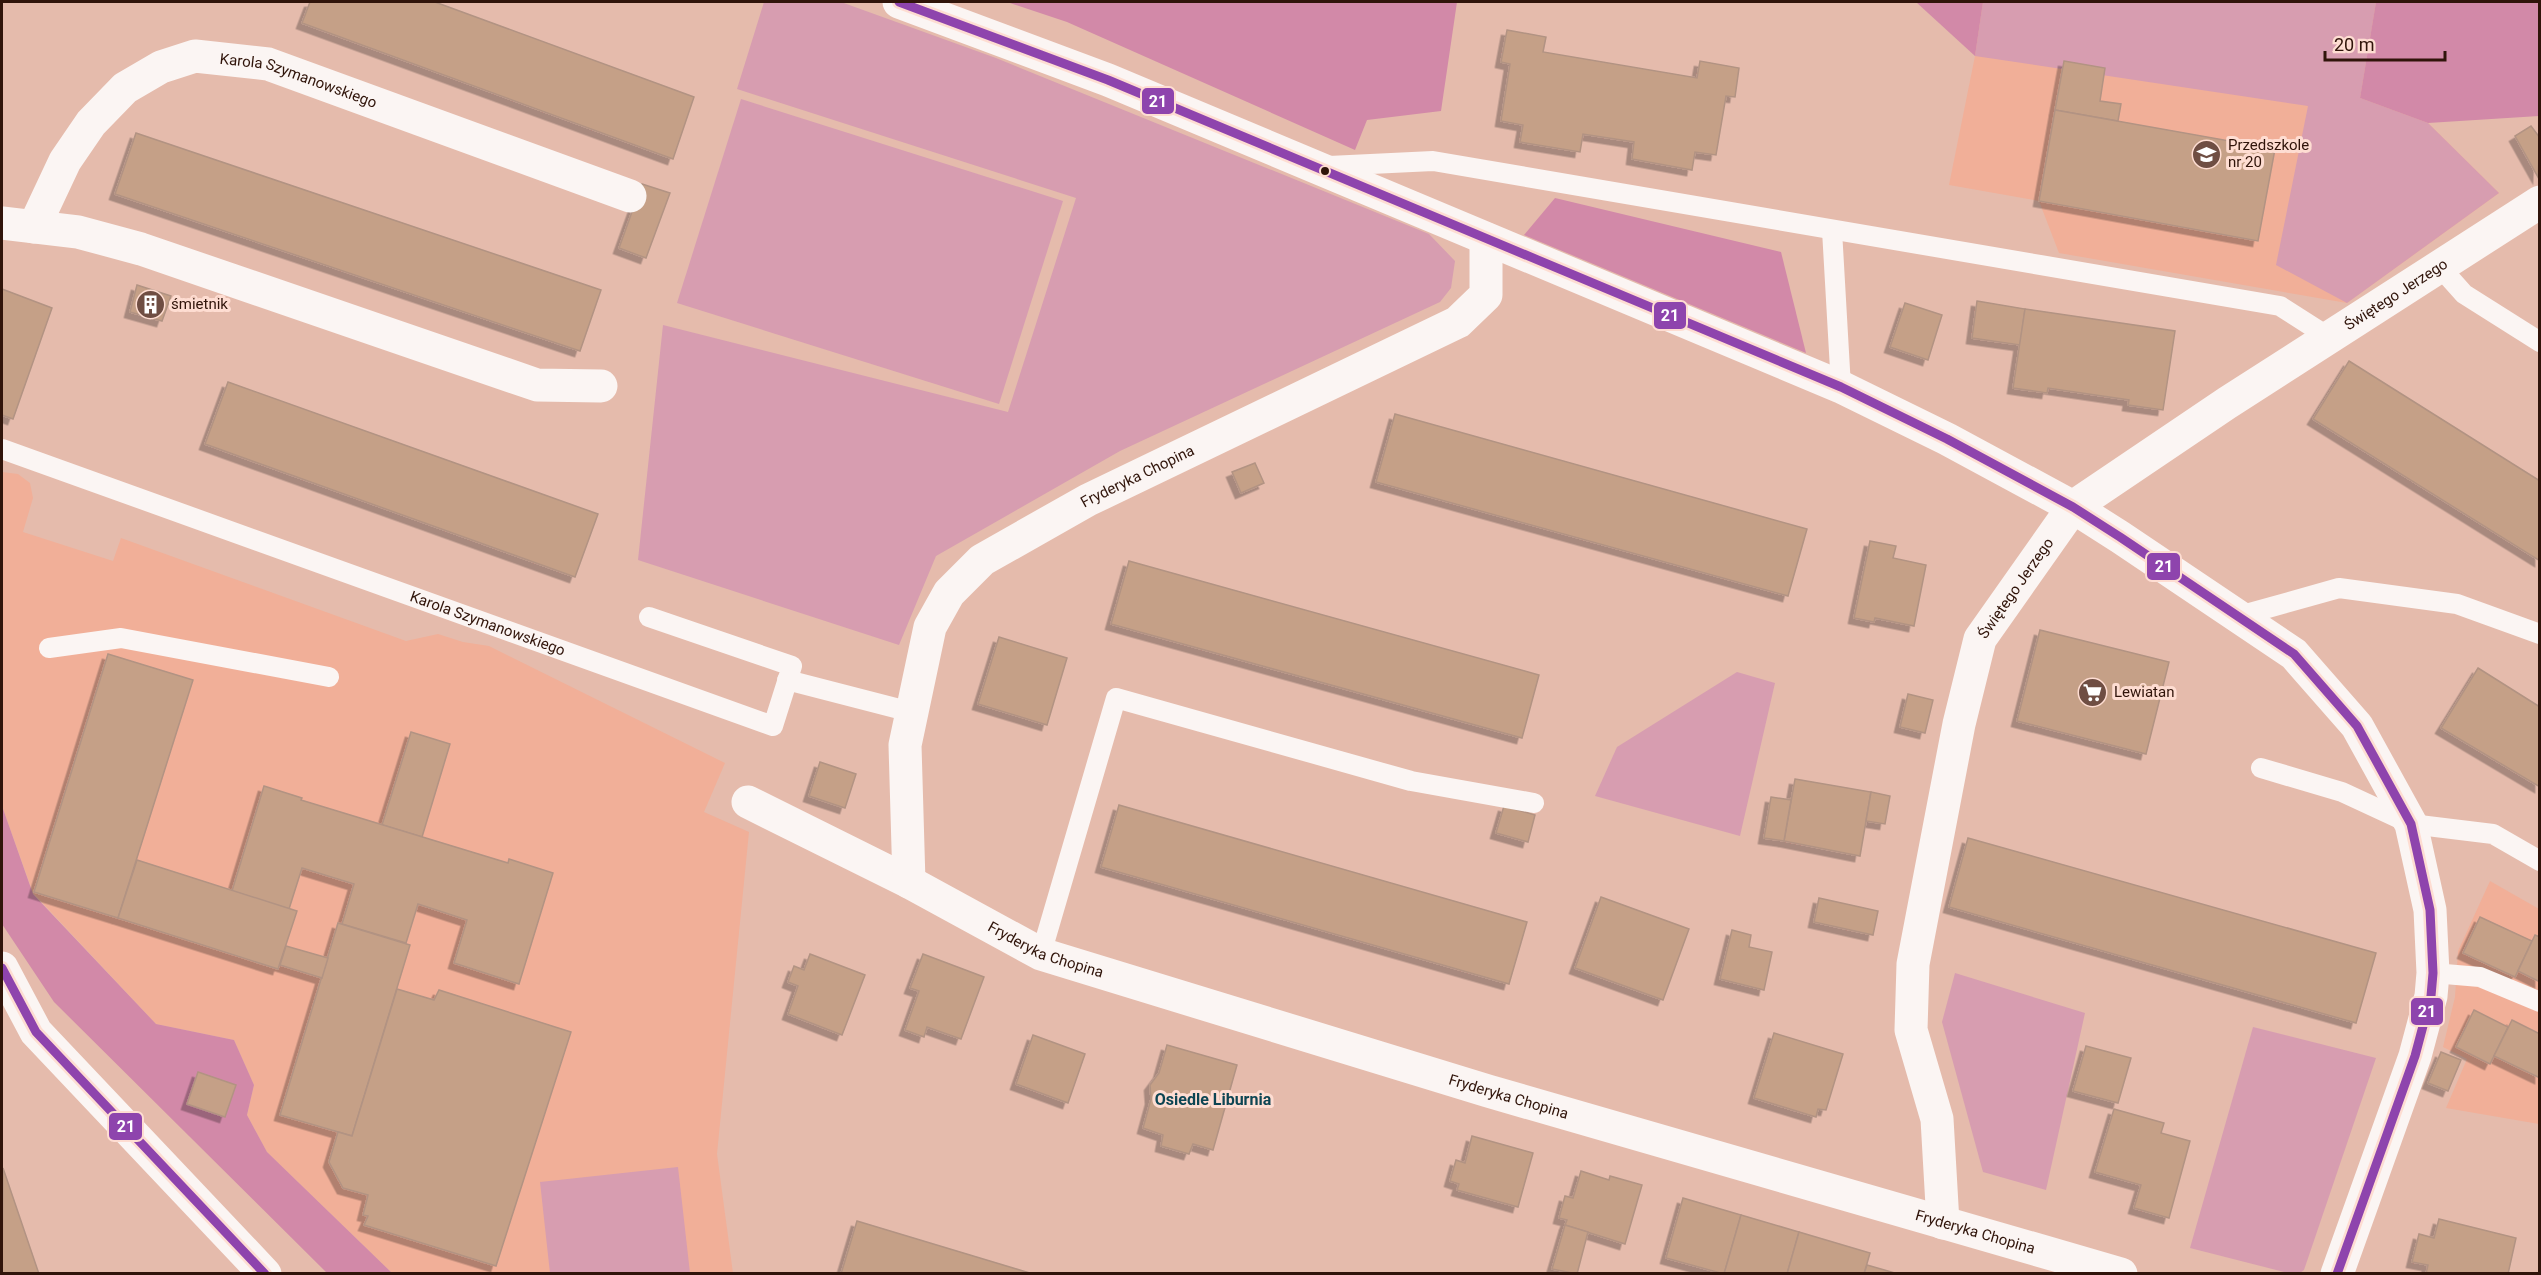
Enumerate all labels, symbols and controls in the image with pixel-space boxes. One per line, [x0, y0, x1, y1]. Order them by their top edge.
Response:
scale bar [2325, 24, 2445, 62]
text: 20 m [2334, 34, 2374, 55]
street label: Karola Szymanowskiego [219, 50, 379, 112]
line badge: 21 [1141, 87, 1175, 115]
text: 21 [1149, 92, 1167, 111]
place label: Przedszkole nr 20 [2228, 136, 2309, 171]
school or university icon: Przedszkole nr 20 [2191, 138, 2223, 170]
unlabelled marker [1319, 165, 1331, 177]
street label: Świętego Jerzego [2341, 255, 2451, 334]
building icon: śmietnik [134, 288, 166, 320]
place label: śmietnik [171, 295, 228, 313]
line badge: 21 [1653, 301, 1687, 330]
text: 21 [1661, 306, 1679, 325]
street label: Fryderyka Chopina [1077, 441, 1197, 511]
street label: Świętego Jerzego [1974, 534, 2057, 642]
line badge: 21 [2146, 552, 2181, 581]
text: 21 [2155, 557, 2173, 576]
street label: Karola Szymanowskiego [408, 587, 568, 660]
supermarket icon: Lewiatan [2077, 676, 2109, 708]
place label: Lewiatan [2114, 683, 2174, 701]
street label: Fryderyka Chopina [985, 918, 1106, 982]
line badge: 21 [2410, 997, 2444, 1026]
text: 21 [2418, 1002, 2436, 1021]
street label: Fryderyka Chopina [1447, 1071, 1570, 1123]
district label: Osiedle Liburnia [1155, 1090, 1272, 1109]
line badge: 21 [108, 1112, 143, 1141]
text: 21 [117, 1117, 135, 1136]
street label: Fryderyka Chopina [1913, 1206, 2037, 1258]

